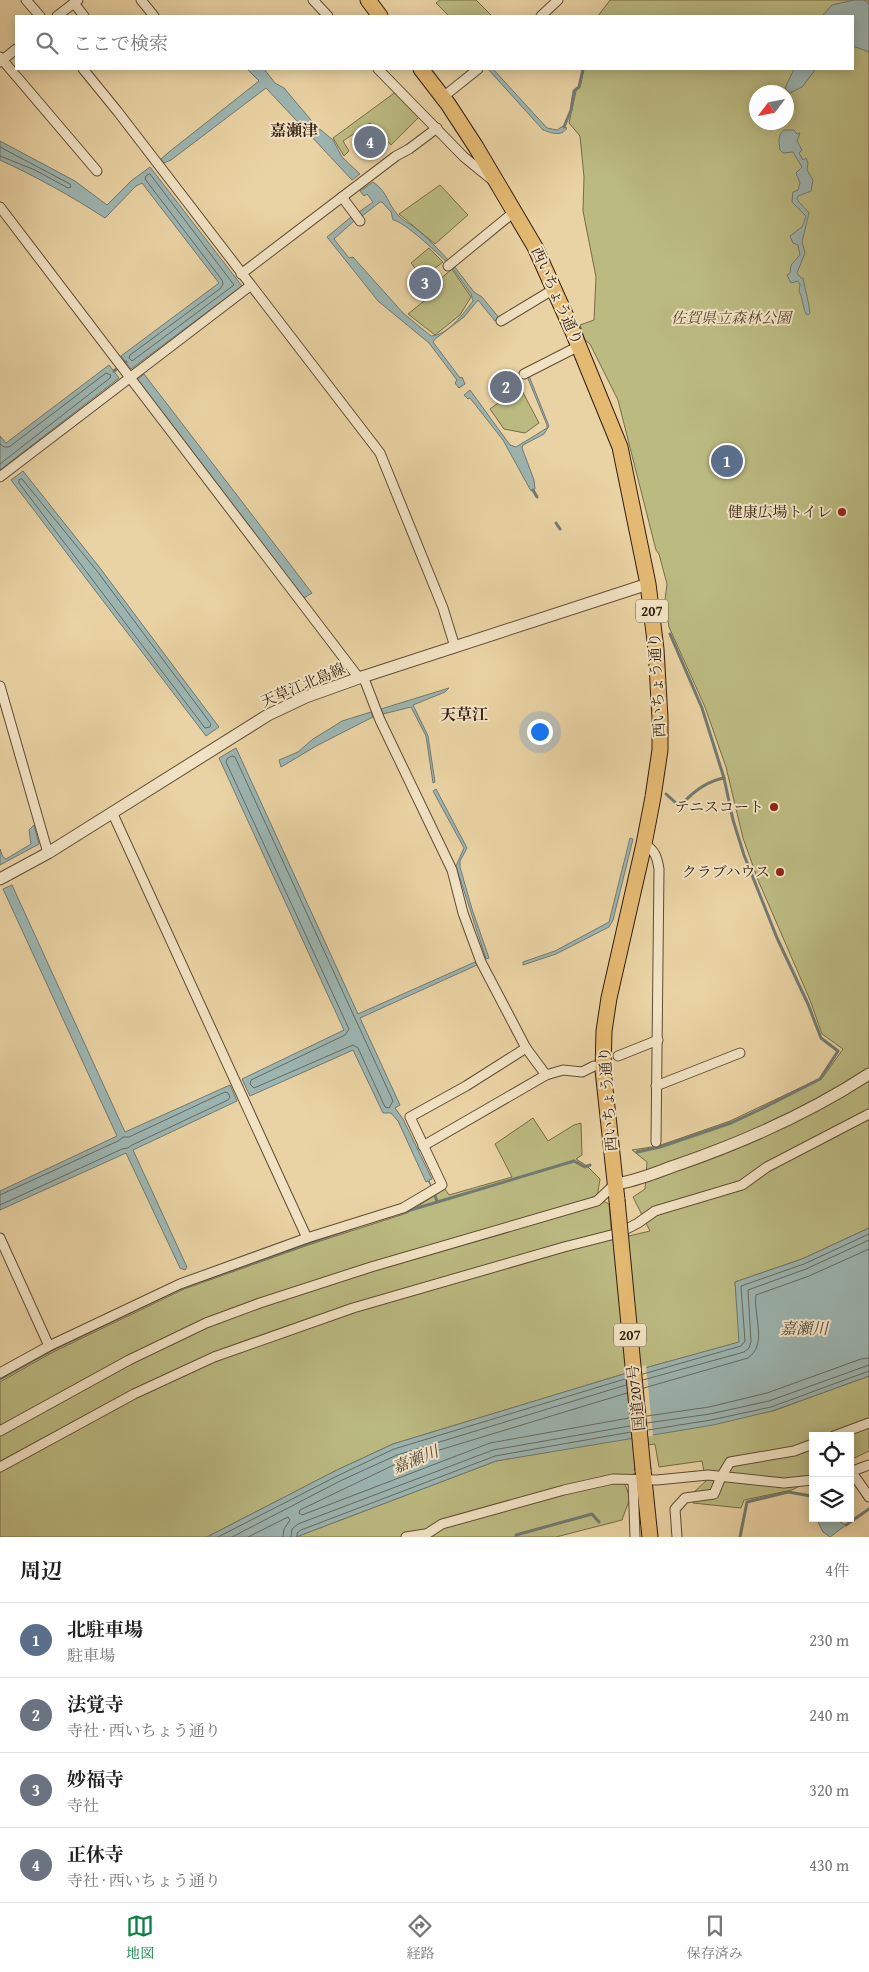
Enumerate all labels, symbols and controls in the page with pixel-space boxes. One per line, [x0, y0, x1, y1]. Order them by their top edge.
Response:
search box [15, 15, 854, 70]
icon: search [33, 29, 61, 57]
text: ここで検索 [73, 29, 168, 57]
north arrow [749, 85, 794, 130]
district label: 嘉瀬津 [270, 118, 318, 142]
pin: 4 [354, 123, 386, 161]
street label: 西いちょう通り [527, 244, 588, 348]
pin: 3 [409, 264, 441, 302]
park label: 佐賀県立森林公園 [671, 307, 794, 328]
pin: 2 [490, 368, 522, 406]
pin: 1 [711, 442, 743, 480]
place label: 健康広場トイレ [728, 501, 832, 522]
marker: 健康広場トイレ [836, 506, 848, 518]
road number: 207 [636, 600, 668, 622]
street label: 西いちょう通り [643, 632, 670, 738]
street label: 天草江北島線 [257, 657, 348, 712]
district label: 天草江 [440, 702, 488, 726]
your location [527, 719, 553, 745]
place label: テニスコート [675, 796, 764, 817]
marker: テニスコート [768, 801, 780, 813]
place label: クラブハウス [682, 861, 770, 882]
marker: クラブハウス [774, 866, 786, 878]
street label: 西いちょう通り [593, 1046, 622, 1152]
water label: 嘉瀬川 [780, 1316, 830, 1340]
road number: 207 [614, 1324, 646, 1346]
street label: 国道207号 [622, 1364, 649, 1432]
map controls [809, 1432, 854, 1522]
button: locate [809, 1432, 854, 1477]
water label: 嘉瀬川 [388, 1438, 444, 1479]
button: layers [809, 1477, 854, 1522]
text: 周辺 [20, 1555, 62, 1586]
text: 4件 [825, 1558, 849, 1582]
text: 北駐車場 [67, 1615, 143, 1643]
text: 1 [32, 1628, 40, 1652]
text: 230 m [809, 1628, 849, 1652]
text: 駐車場 [67, 1643, 115, 1667]
text: 法覚寺 [67, 1690, 124, 1718]
text: 2 [32, 1703, 40, 1727]
text: 240 m [809, 1703, 849, 1727]
text: 寺社 · 西いちょう通り [67, 1718, 221, 1742]
text: 妙福寺 [67, 1765, 124, 1793]
text: 3 [32, 1778, 40, 1802]
text: 320 m [809, 1778, 849, 1802]
text: 寺社 [67, 1793, 99, 1817]
text: 正休寺 [67, 1840, 124, 1868]
text: 4 [32, 1853, 40, 1877]
text: 430 m [809, 1853, 849, 1877]
text: 寺社 · 西いちょう通り [67, 1868, 221, 1892]
tab: 地図 [126, 1912, 154, 1963]
tab: 経路 [406, 1912, 434, 1963]
tab: 保存済み [687, 1912, 743, 1963]

